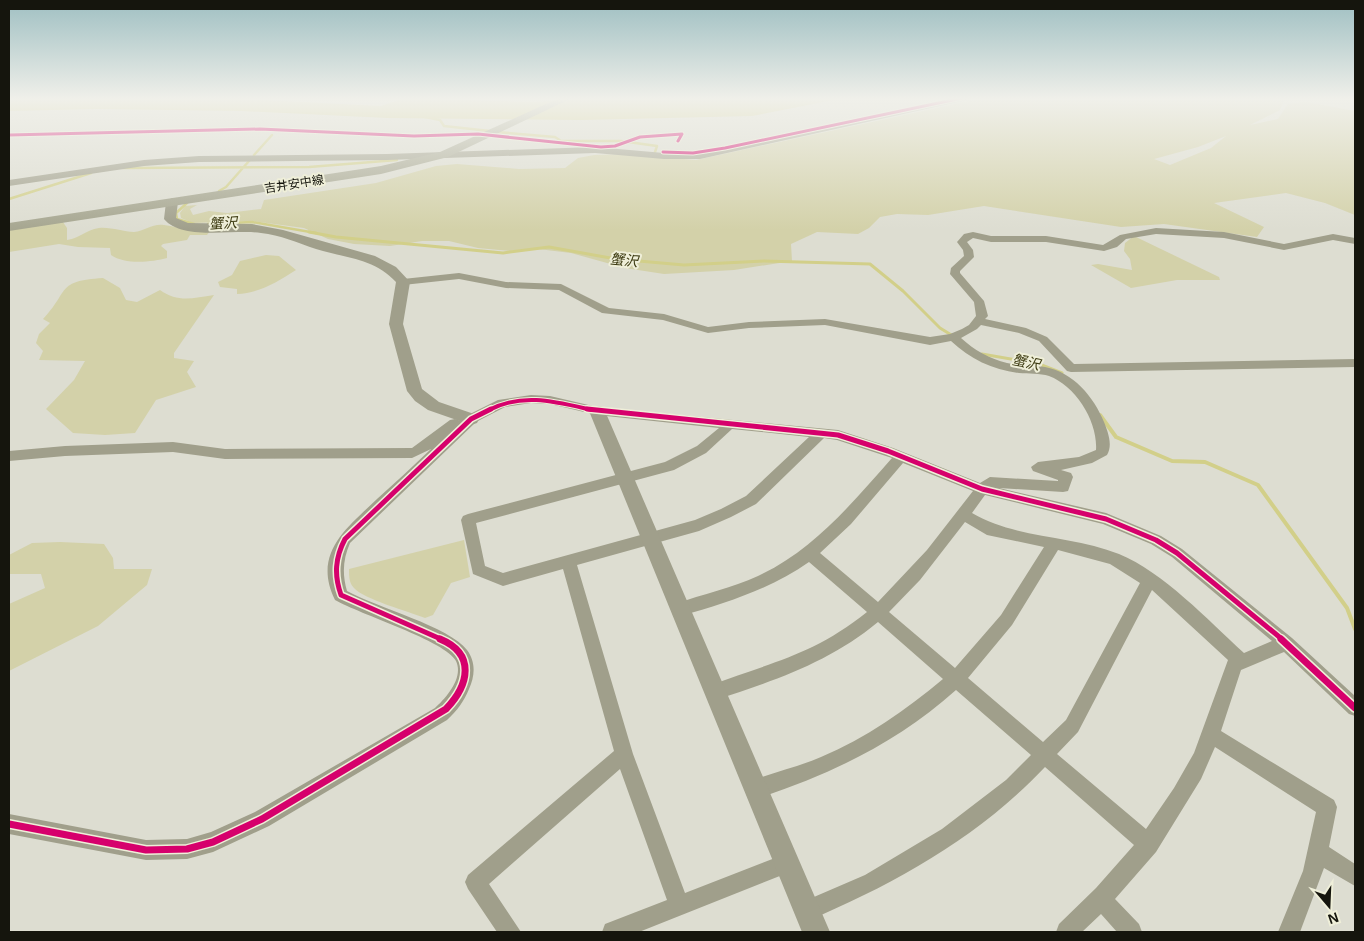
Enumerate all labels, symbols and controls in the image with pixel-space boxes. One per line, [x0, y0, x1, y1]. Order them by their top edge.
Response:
street label: 吉井安中線 [263, 172, 325, 196]
water label: 蟹沢 [209, 214, 239, 232]
water label: 蟹沢 [609, 251, 641, 270]
water label: 蟹沢 [1011, 351, 1043, 373]
north arrow [1304, 881, 1354, 931]
text: N [1326, 909, 1341, 928]

